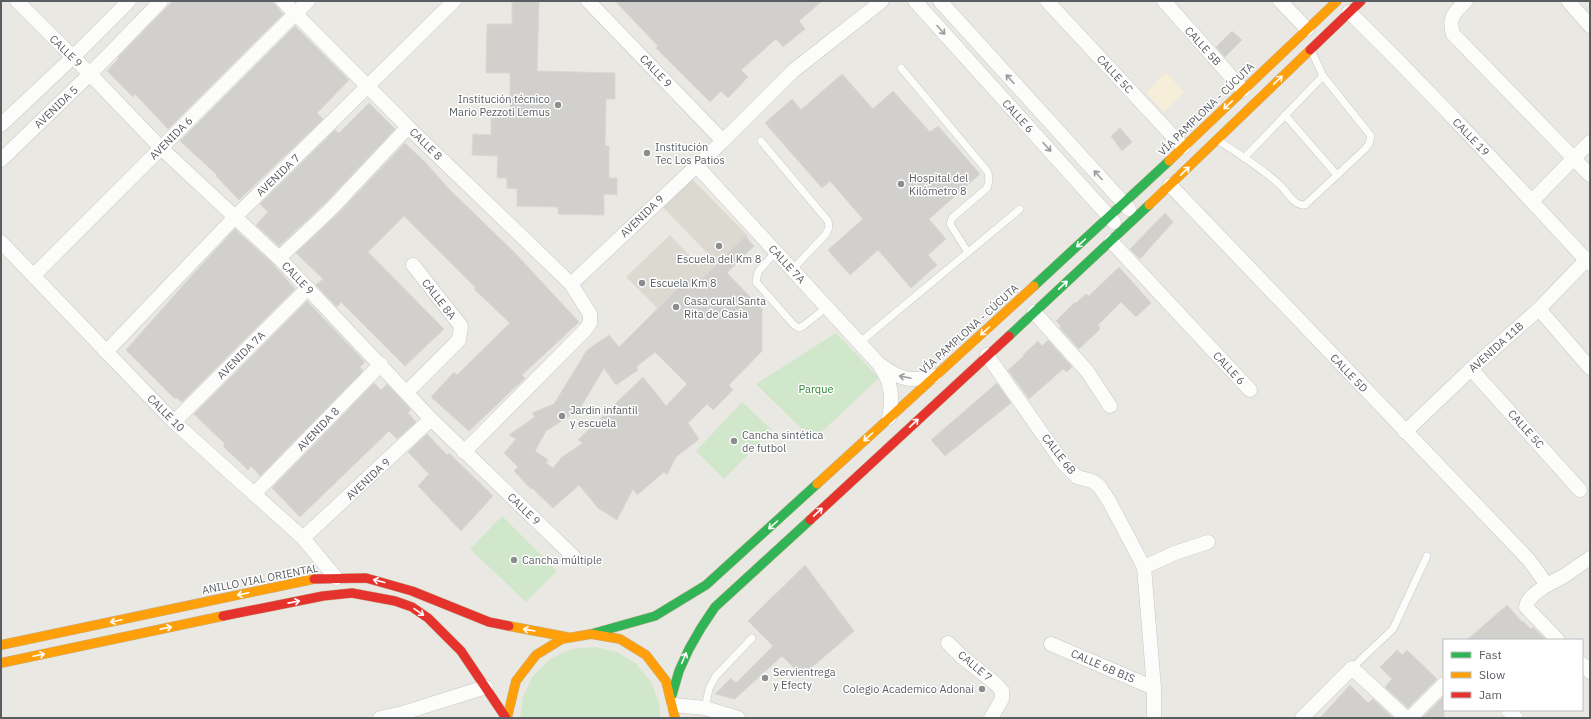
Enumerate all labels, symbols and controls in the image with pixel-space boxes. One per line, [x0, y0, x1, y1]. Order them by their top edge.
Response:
street label: CALLE 5B [1182, 24, 1224, 68]
one-way arrow [936, 25, 946, 35]
street label: CALLE 9 [47, 32, 85, 70]
street label: CALLE 9 [637, 52, 675, 90]
street label: CALLE 5C [1094, 52, 1136, 96]
street label: VÍA PAMPLONA - CÚCUTA [1155, 59, 1257, 159]
one-way arrow [1006, 74, 1015, 84]
one-way arrow [1273, 76, 1283, 85]
street label: AVENIDA 5 [31, 83, 81, 131]
place label: Institución técnico Mario Pezzoti Lemus [449, 92, 550, 119]
street label: CALLE 6 [999, 96, 1037, 136]
marker: Institución técnico Mario Pezzoti Lemus [553, 100, 563, 110]
one-way arrow [1223, 100, 1233, 109]
street label: AVENIDA 6 [146, 113, 196, 163]
street label: CALLE 19 [1450, 115, 1492, 159]
street label: CALLE 8 [407, 125, 445, 163]
place label: Institución Tec Los Patios [655, 140, 725, 167]
one-way arrow [1042, 142, 1052, 152]
marker: Institución Tec Los Patios [642, 148, 652, 158]
street label: AVENIDA 7 [253, 151, 303, 199]
one-way arrow [1180, 166, 1190, 175]
one-way arrow [1093, 170, 1103, 180]
place label: Hospital del Kilómetro 8 [909, 171, 968, 198]
marker: Hospital del Kilómetro 8 [896, 179, 906, 189]
street label: AVENIDA 9 [617, 192, 667, 240]
one-way arrow [1076, 238, 1086, 247]
marker: Escuela del Km 8 [714, 241, 724, 251]
street label: CALLE 7A [766, 242, 808, 286]
place label: Escuela del Km 8 [677, 252, 761, 266]
street label: CALLE 9 [279, 259, 317, 297]
street label: CALLE 8A [419, 276, 459, 322]
place label: Escuela Km 8 [650, 276, 717, 290]
marker: Escuela Km 8 [637, 278, 647, 288]
street label: VÍA PAMPLONA - CÚCUTA [917, 281, 1021, 377]
one-way arrow [1058, 281, 1068, 290]
place label: Casa cural Santa Rita de Casia [684, 294, 766, 321]
marker: Casa cural Santa Rita de Casia [671, 302, 681, 312]
street label: AVENIDA 11B [1466, 319, 1526, 375]
one-way arrow [980, 326, 990, 335]
street label: AVENIDA 7A [214, 328, 268, 382]
street label: CALLE 6 [1210, 348, 1248, 388]
street label: CALLE 5D [1327, 351, 1371, 395]
one-way arrow [899, 373, 912, 381]
park label: Parque [798, 382, 834, 396]
street label: CALLE 10 [144, 391, 188, 435]
place label: Jardin infantil y escuela [570, 403, 638, 430]
street label: AVENIDA 8 [294, 404, 342, 454]
street label: CALLE 5C [1505, 407, 1547, 451]
marker: Jardin infantil y escuela [557, 411, 567, 421]
one-way arrow [909, 418, 919, 428]
place label: Cancha sintética de futbol [742, 428, 824, 455]
street label: CALLE 6B [1039, 431, 1079, 477]
one-way arrow [863, 433, 874, 442]
marker: Cancha sintética de futbol [729, 436, 739, 446]
street label: AVENIDA 9 [343, 455, 393, 503]
street label: CALLE 9 [505, 490, 543, 528]
one-way arrow [813, 507, 823, 517]
one-way arrow [768, 520, 778, 529]
place label: Cancha múltiple [522, 553, 602, 567]
marker: Cancha múltiple [509, 555, 519, 565]
street label: ANILLO VIAL ORIENTAL [201, 561, 320, 597]
one-way arrow [373, 577, 386, 584]
one-way arrow [237, 591, 250, 599]
one-way arrow [287, 598, 300, 606]
one-way arrow [414, 608, 425, 616]
one-way arrow [110, 618, 123, 626]
one-way arrow [159, 623, 172, 631]
one-way arrow [522, 626, 535, 634]
legend [1443, 639, 1583, 711]
street label: CALLE 6B BIS [1069, 646, 1137, 686]
text: Fast [1479, 647, 1502, 662]
street label: CALLE 7 [955, 648, 995, 684]
one-way arrow [32, 650, 45, 658]
one-way arrow [681, 652, 688, 664]
place label: Servientrega y Efecty [773, 665, 836, 692]
text: Slow [1479, 667, 1505, 682]
marker: Servientrega y Efecty [760, 673, 770, 683]
place label: Colegio Academico Adonai [843, 682, 974, 696]
marker: Colegio Academico Adonai [977, 684, 987, 694]
text: Jam [1479, 687, 1502, 702]

